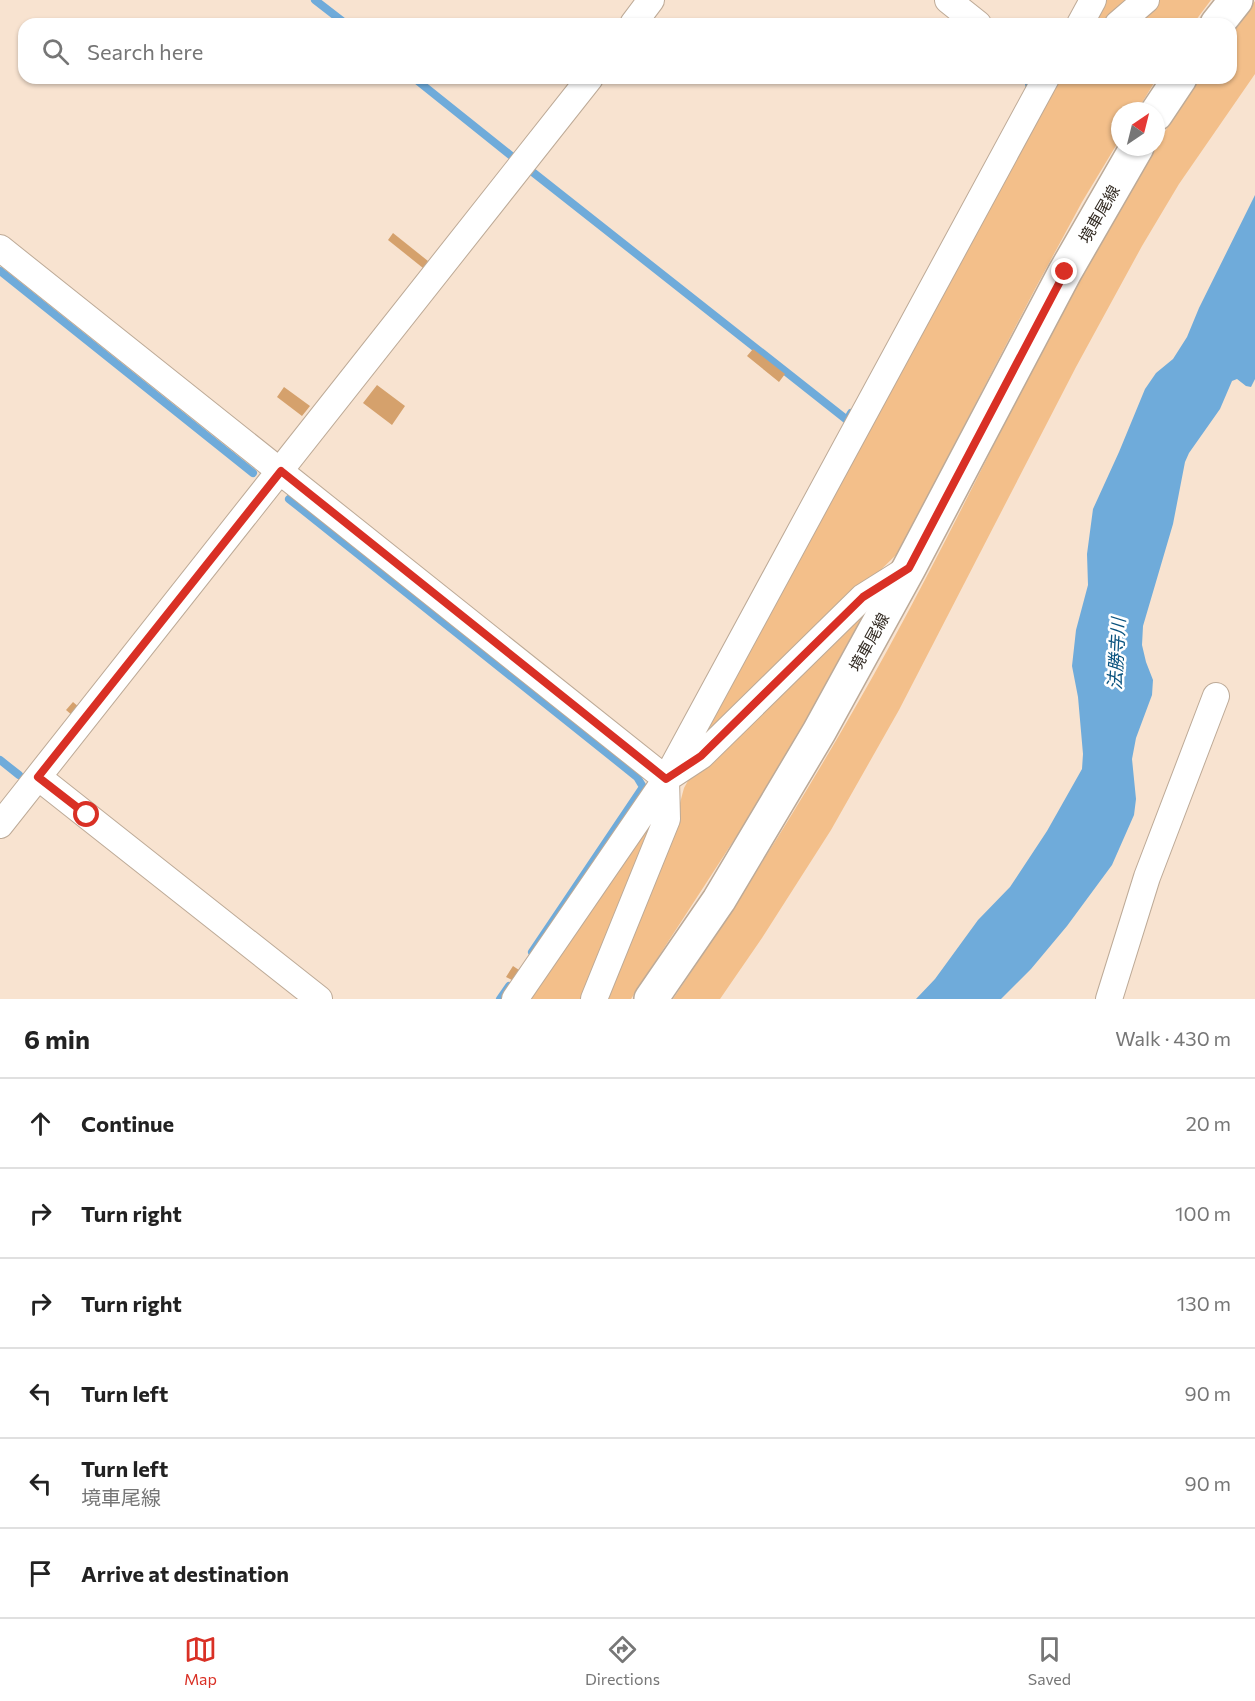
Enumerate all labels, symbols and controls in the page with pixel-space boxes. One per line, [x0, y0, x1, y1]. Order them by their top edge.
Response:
search box [18, 18, 1237, 84]
icon: search [39, 35, 72, 68]
text: Search here [87, 38, 203, 65]
north arrow [1111, 102, 1165, 156]
street label: 境車尾線 [1074, 181, 1123, 246]
route end [1051, 258, 1077, 284]
street label: 境車尾線 [845, 609, 892, 674]
water label: 法勝寺川 [1103, 615, 1129, 690]
route start [73, 801, 99, 827]
text: 6 min [24, 1023, 90, 1054]
text: Walk · 430 m [1115, 1026, 1231, 1050]
icon: ahead [24, 1107, 57, 1140]
text: Continue [81, 1110, 174, 1137]
text: 20 m [1186, 1111, 1231, 1135]
icon: right [24, 1197, 57, 1230]
text: Turn right [81, 1200, 182, 1227]
text: 100 m [1175, 1201, 1231, 1225]
icon: right [24, 1287, 57, 1320]
text: Turn right [81, 1290, 182, 1317]
text: 130 m [1177, 1291, 1231, 1315]
icon: left [24, 1377, 57, 1410]
text: Turn left [81, 1380, 168, 1407]
text: 90 m [1185, 1381, 1231, 1405]
text: Turn left [81, 1455, 168, 1482]
icon: left [24, 1467, 57, 1500]
text: 90 m [1185, 1471, 1231, 1495]
text: 境車尾線 [81, 1485, 161, 1509]
icon: arrive [24, 1557, 57, 1590]
text: Arrive at destination [81, 1560, 289, 1587]
tab: Map [184, 1633, 217, 1688]
tab: Directions [585, 1633, 660, 1688]
tab: Saved [1028, 1633, 1071, 1688]

